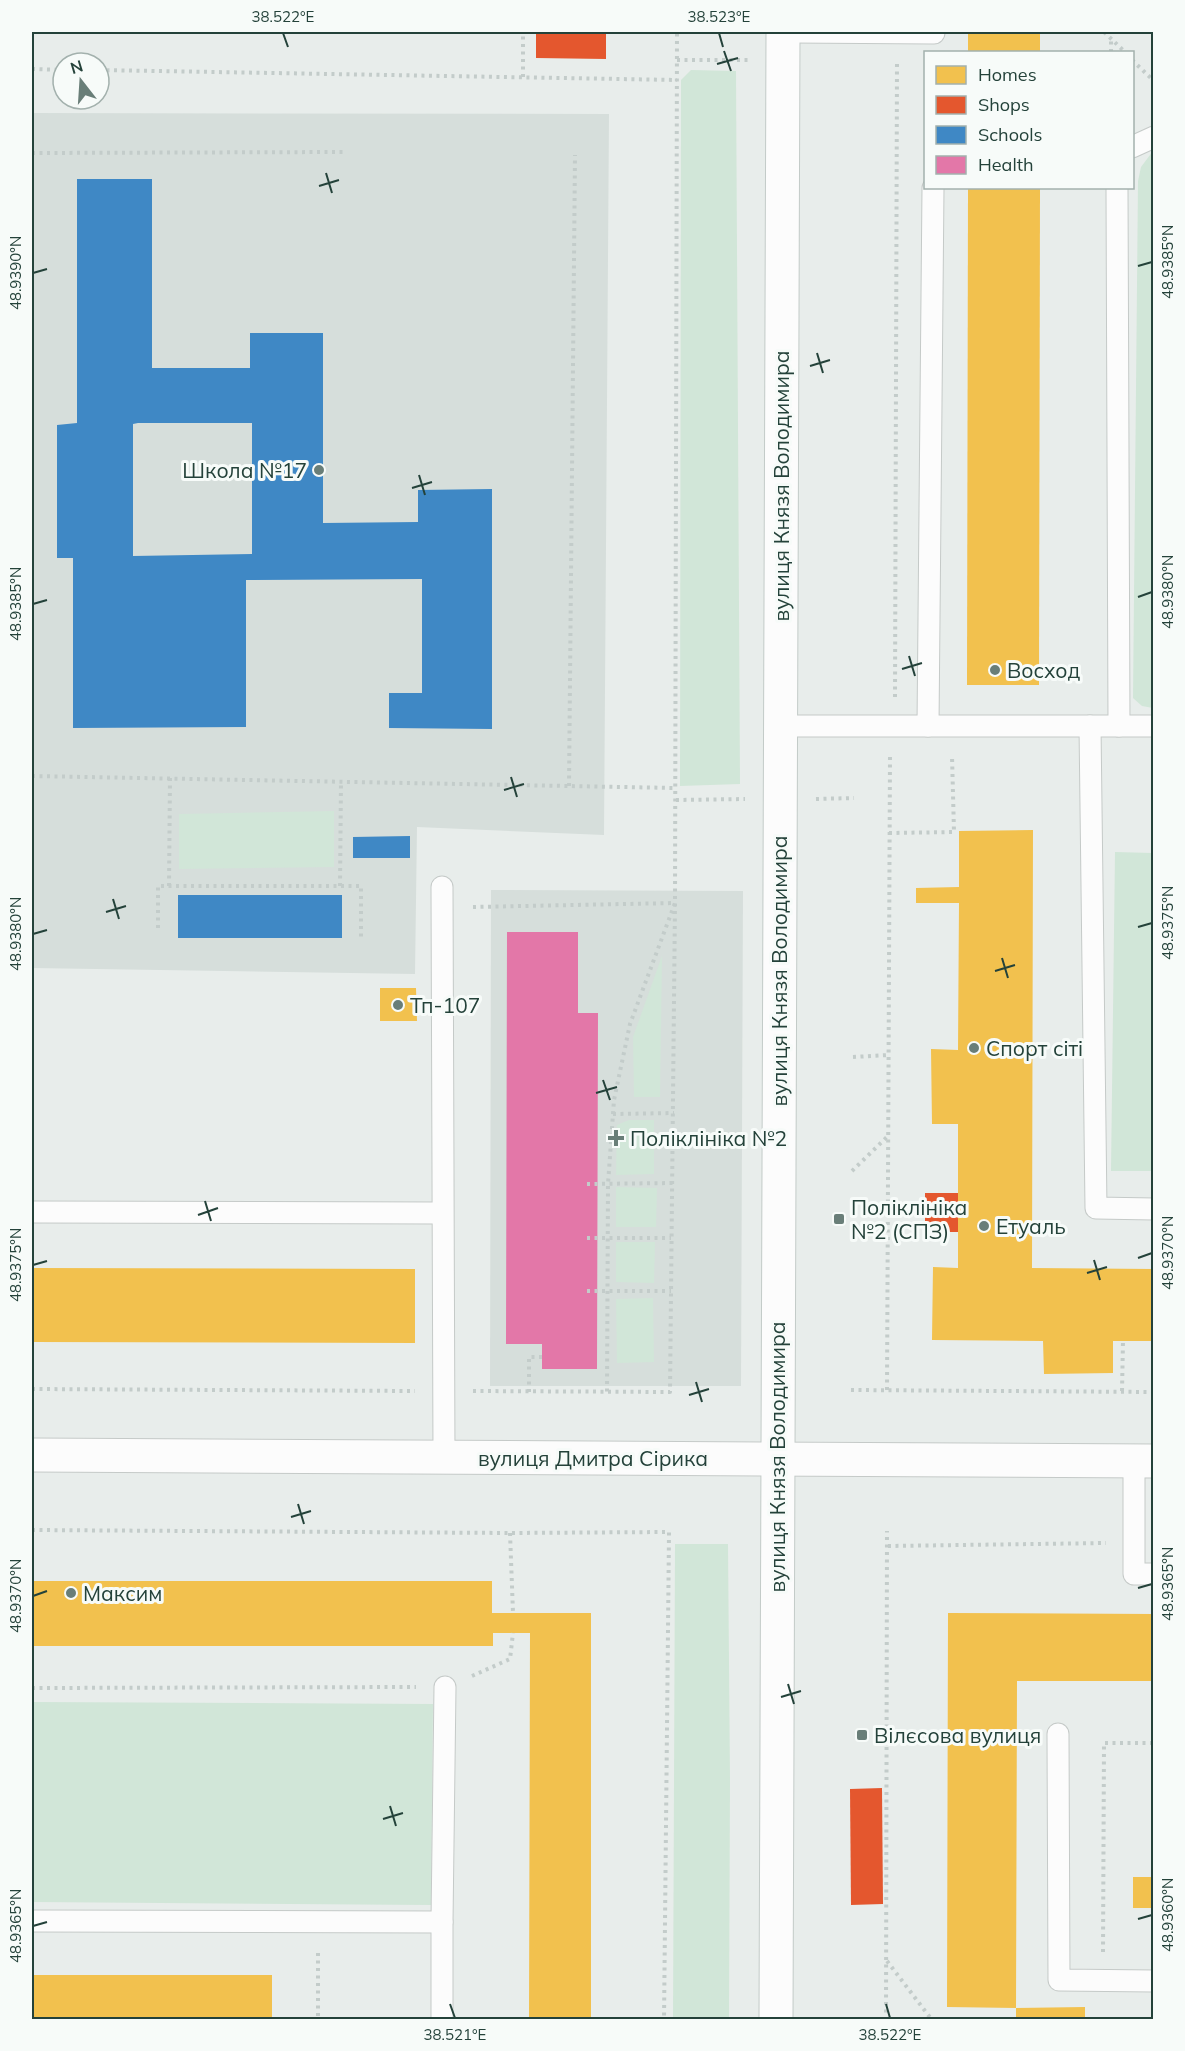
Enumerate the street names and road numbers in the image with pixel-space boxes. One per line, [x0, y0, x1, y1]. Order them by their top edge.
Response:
street label: вулиця Князя Володимира [768, 351, 794, 621]
street label: вулиця Князя Володимира [766, 836, 792, 1106]
street label: вулиця Князя Володимира [764, 1322, 790, 1592]
street label: вулиця Дмитра Сірика [478, 1445, 708, 1471]

